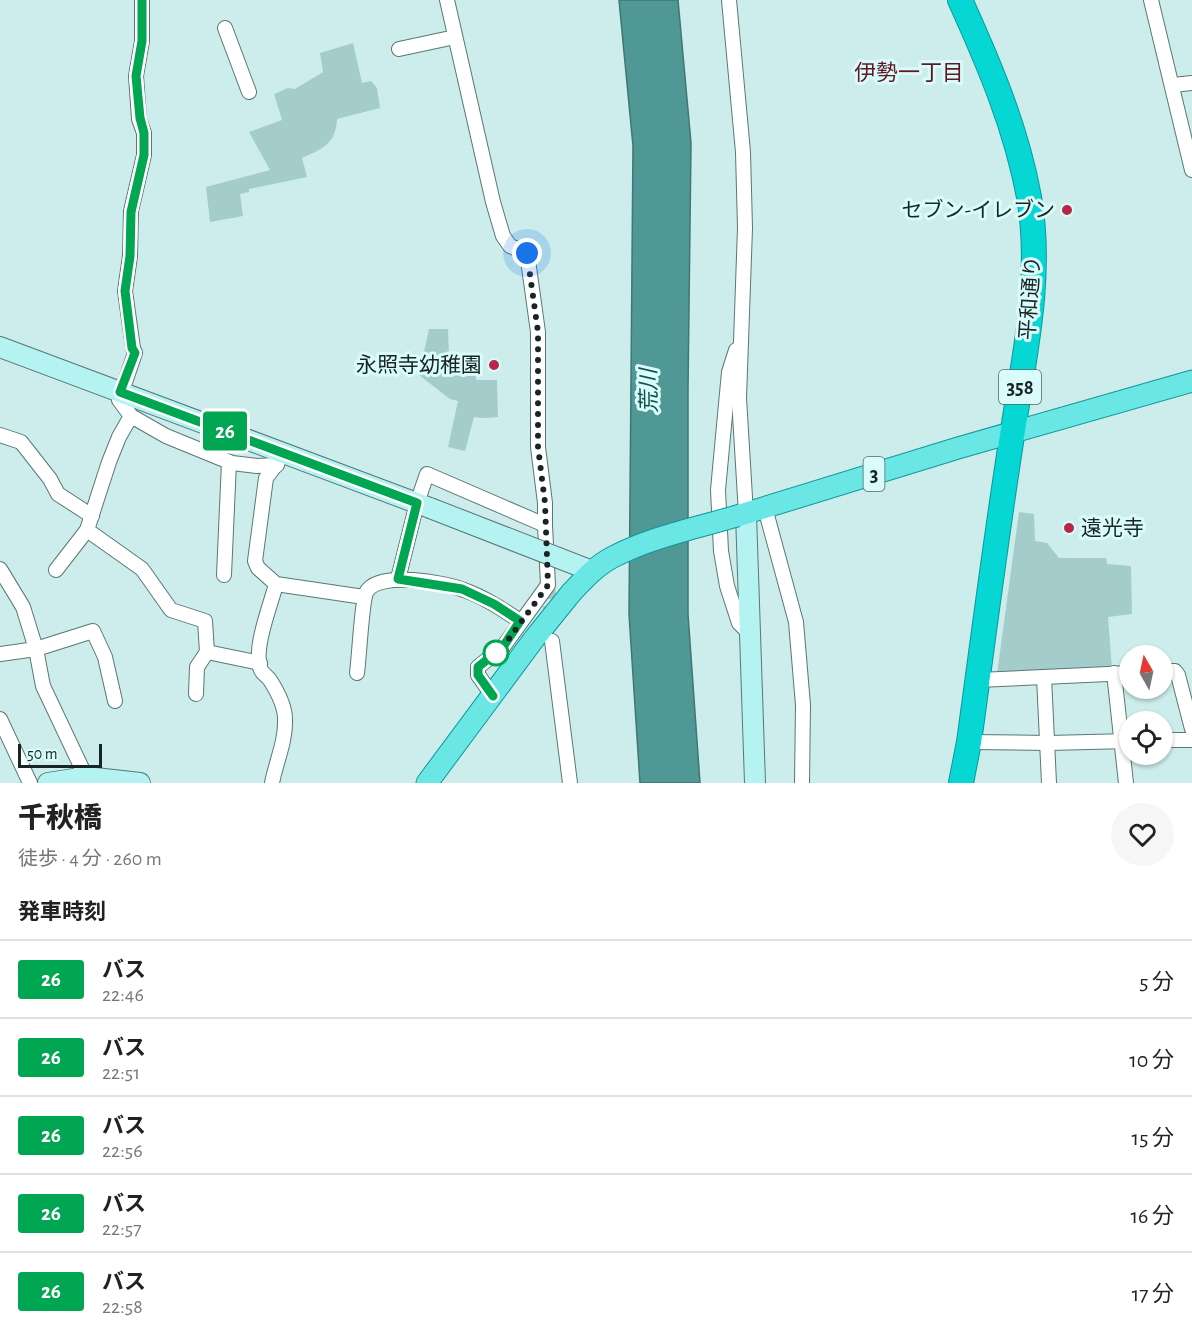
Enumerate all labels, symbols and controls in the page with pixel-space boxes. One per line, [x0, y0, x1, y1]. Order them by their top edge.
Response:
district label: 伊勢一丁目 [854, 61, 964, 84]
place label: セブン-イレブン [902, 198, 1055, 221]
marker: セブン-イレブン [1060, 203, 1074, 217]
your location [512, 238, 542, 268]
street label: 平和通り [1016, 255, 1044, 341]
place label: 永照寺幼稚園 [356, 354, 482, 376]
marker: 永照寺幼稚園 [487, 358, 501, 372]
water label: 荒川 [637, 367, 660, 413]
road number: 358 [999, 370, 1041, 404]
line badge: 26 [198, 412, 252, 450]
text: 26 [215, 421, 235, 442]
road number: 3 [864, 457, 884, 491]
place label: 遠光寺 [1081, 517, 1144, 539]
marker: 遠光寺 [1062, 521, 1076, 535]
unlabelled marker [483, 640, 509, 666]
north arrow [1119, 645, 1173, 699]
map controls [1119, 645, 1173, 765]
button: locate [1119, 711, 1173, 765]
scale bar [18, 741, 102, 768]
text: 50 m [27, 746, 58, 762]
button: heart [1111, 803, 1174, 866]
text: 千秋橋 [18, 805, 102, 833]
text: 徒歩 · 4 分 · 260 m [18, 849, 162, 869]
text: 発車時刻 [18, 901, 106, 923]
text: バス [102, 959, 146, 981]
text: 26 [41, 969, 61, 990]
text: 5 分 [1139, 971, 1174, 993]
text: 22:46 [102, 985, 144, 1005]
text: バス [102, 1037, 146, 1059]
text: 26 [41, 1047, 61, 1068]
text: 10 分 [1129, 1049, 1174, 1071]
text: 22:51 [102, 1063, 140, 1083]
text: バス [102, 1115, 146, 1137]
text: 26 [41, 1125, 61, 1146]
text: 15 分 [1132, 1127, 1174, 1149]
text: 22:56 [102, 1141, 143, 1161]
text: バス [102, 1193, 146, 1215]
text: 26 [41, 1203, 61, 1224]
text: 16 分 [1130, 1205, 1174, 1227]
text: 22:57 [102, 1219, 141, 1239]
text: バス [102, 1271, 146, 1293]
text: 26 [41, 1281, 61, 1302]
text: 17 分 [1132, 1283, 1174, 1305]
text: 22:58 [102, 1297, 143, 1317]

